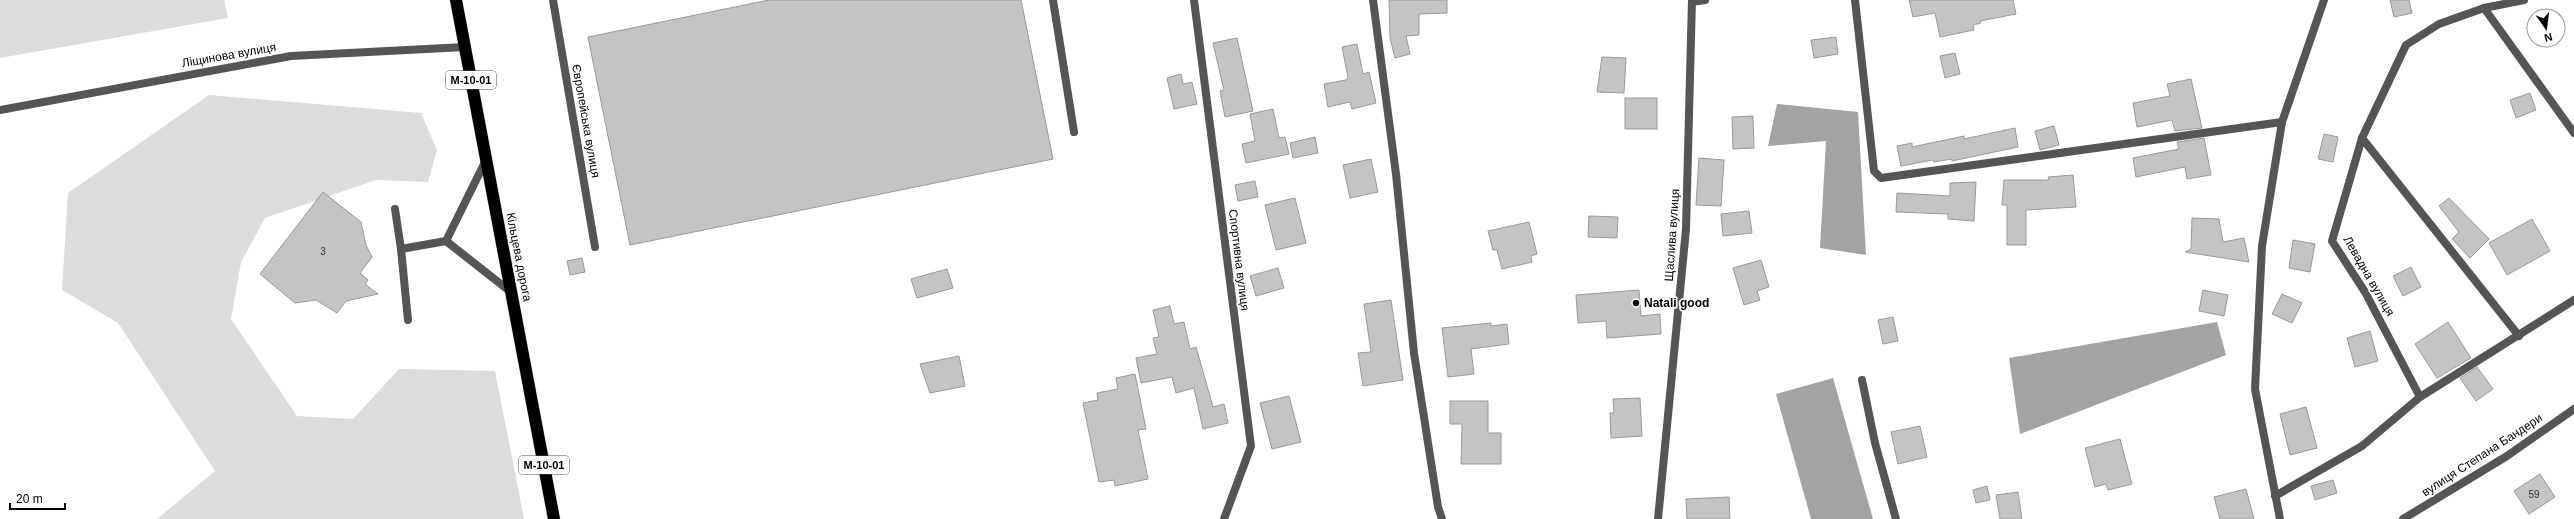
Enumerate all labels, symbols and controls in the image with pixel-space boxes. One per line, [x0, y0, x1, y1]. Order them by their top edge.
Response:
north arrow [2526, 8, 2566, 48]
text: N [2543, 31, 2554, 44]
street label: Ліщинова вулиця [181, 40, 277, 70]
street label: Європейська вулиця [569, 63, 603, 179]
road number: М-10-01 [446, 71, 496, 89]
street label: Щаслива вулиця [1662, 188, 1682, 282]
street label: Спортивна вулиця [1226, 208, 1252, 312]
street label: Кільцева дорога [504, 211, 535, 303]
street label: Левадна вулиця [2340, 234, 2398, 318]
house number: 3 [320, 246, 326, 257]
place label: Natali good [1644, 296, 1709, 310]
marker: Natali good [1631, 298, 1641, 308]
street label: вулиця Степана Бандери [2419, 411, 2545, 499]
road number: М-10-01 [519, 456, 569, 474]
scale bar [10, 485, 65, 511]
house number: 59 [2528, 489, 2540, 500]
text: 20 m [16, 492, 43, 506]

